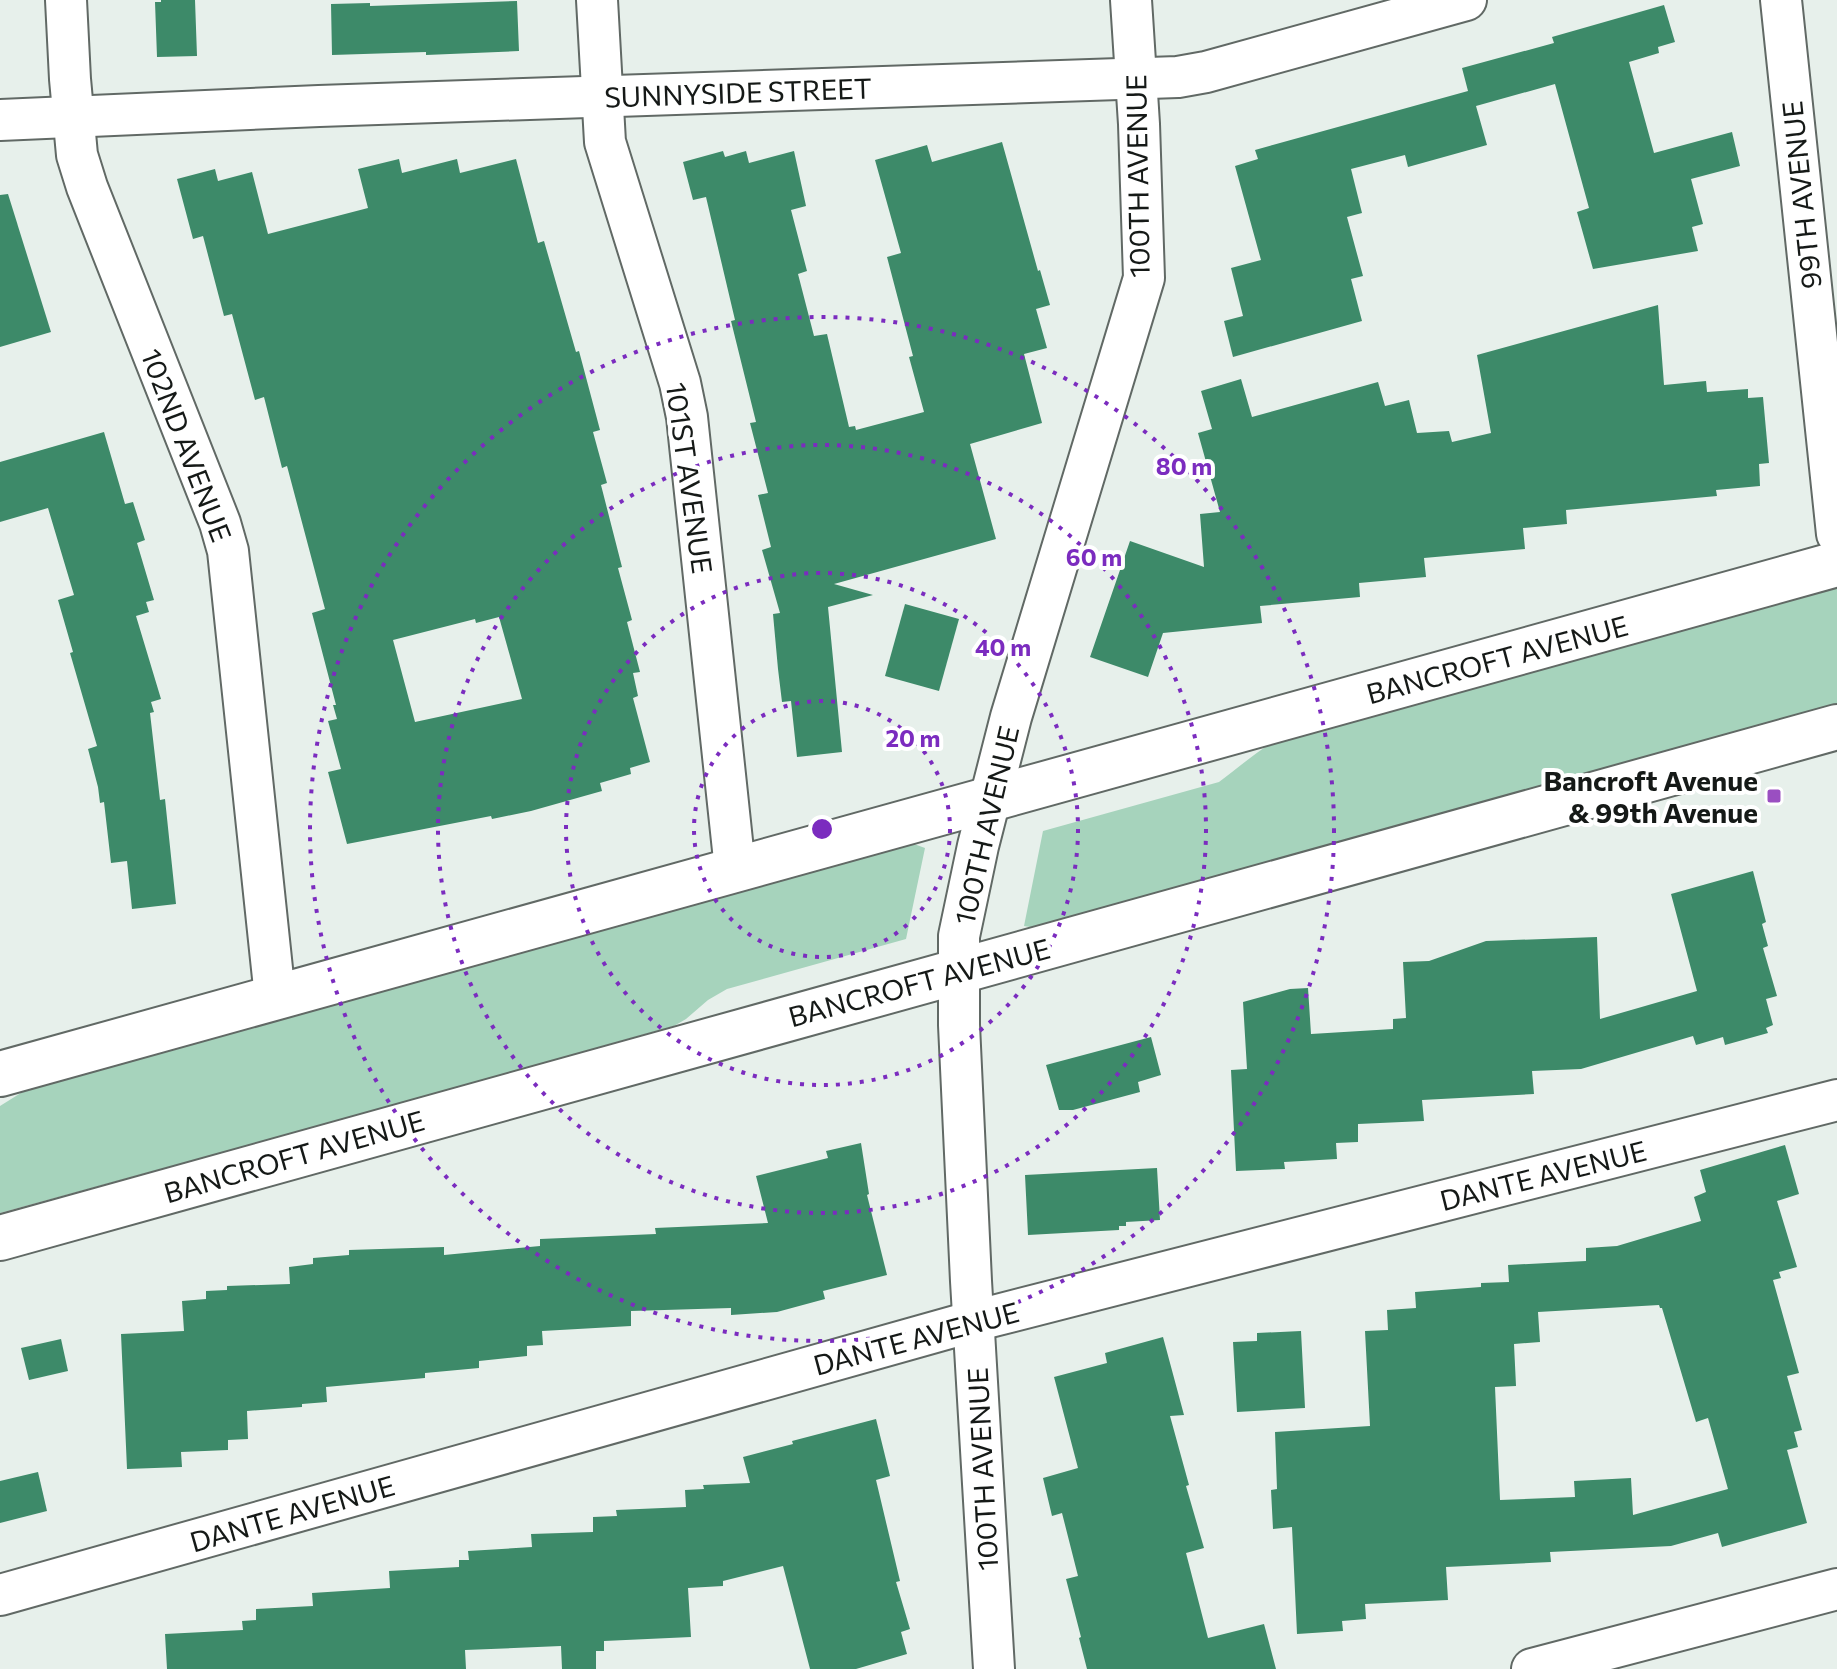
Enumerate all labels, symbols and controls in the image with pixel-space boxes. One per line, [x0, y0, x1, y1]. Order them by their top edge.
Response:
street label: SUNNYSIDE STREET [604, 70, 872, 114]
street label: 100TH AVENUE [1118, 74, 1156, 278]
street label: 99TH AVENUE [1774, 99, 1828, 291]
street label: 102ND AVENUE [135, 344, 239, 546]
street label: 101ST AVENUE [660, 380, 720, 576]
text: 80 m [1156, 451, 1212, 480]
text: 60 m [1066, 542, 1122, 571]
street label: BANCROFT AVENUE [1362, 608, 1632, 710]
text: 40 m [975, 632, 1031, 661]
street label: 100TH AVENUE [947, 722, 1025, 928]
text: 20 m [886, 723, 940, 752]
place label: Bancroft Avenue & 99th Avenue [1543, 763, 1758, 829]
marker: Bancroft Avenue & 99th Avenue [1765, 787, 1783, 805]
centre of rings [808, 815, 836, 843]
street label: BANCROFT AVENUE [784, 931, 1054, 1033]
street label: BANCROFT AVENUE [160, 1103, 428, 1209]
street label: DANTE AVENUE [1436, 1133, 1650, 1217]
street label: DANTE AVENUE [809, 1294, 1023, 1382]
street label: 100TH AVENUE [960, 1367, 1004, 1571]
street label: DANTE AVENUE [186, 1468, 398, 1558]

